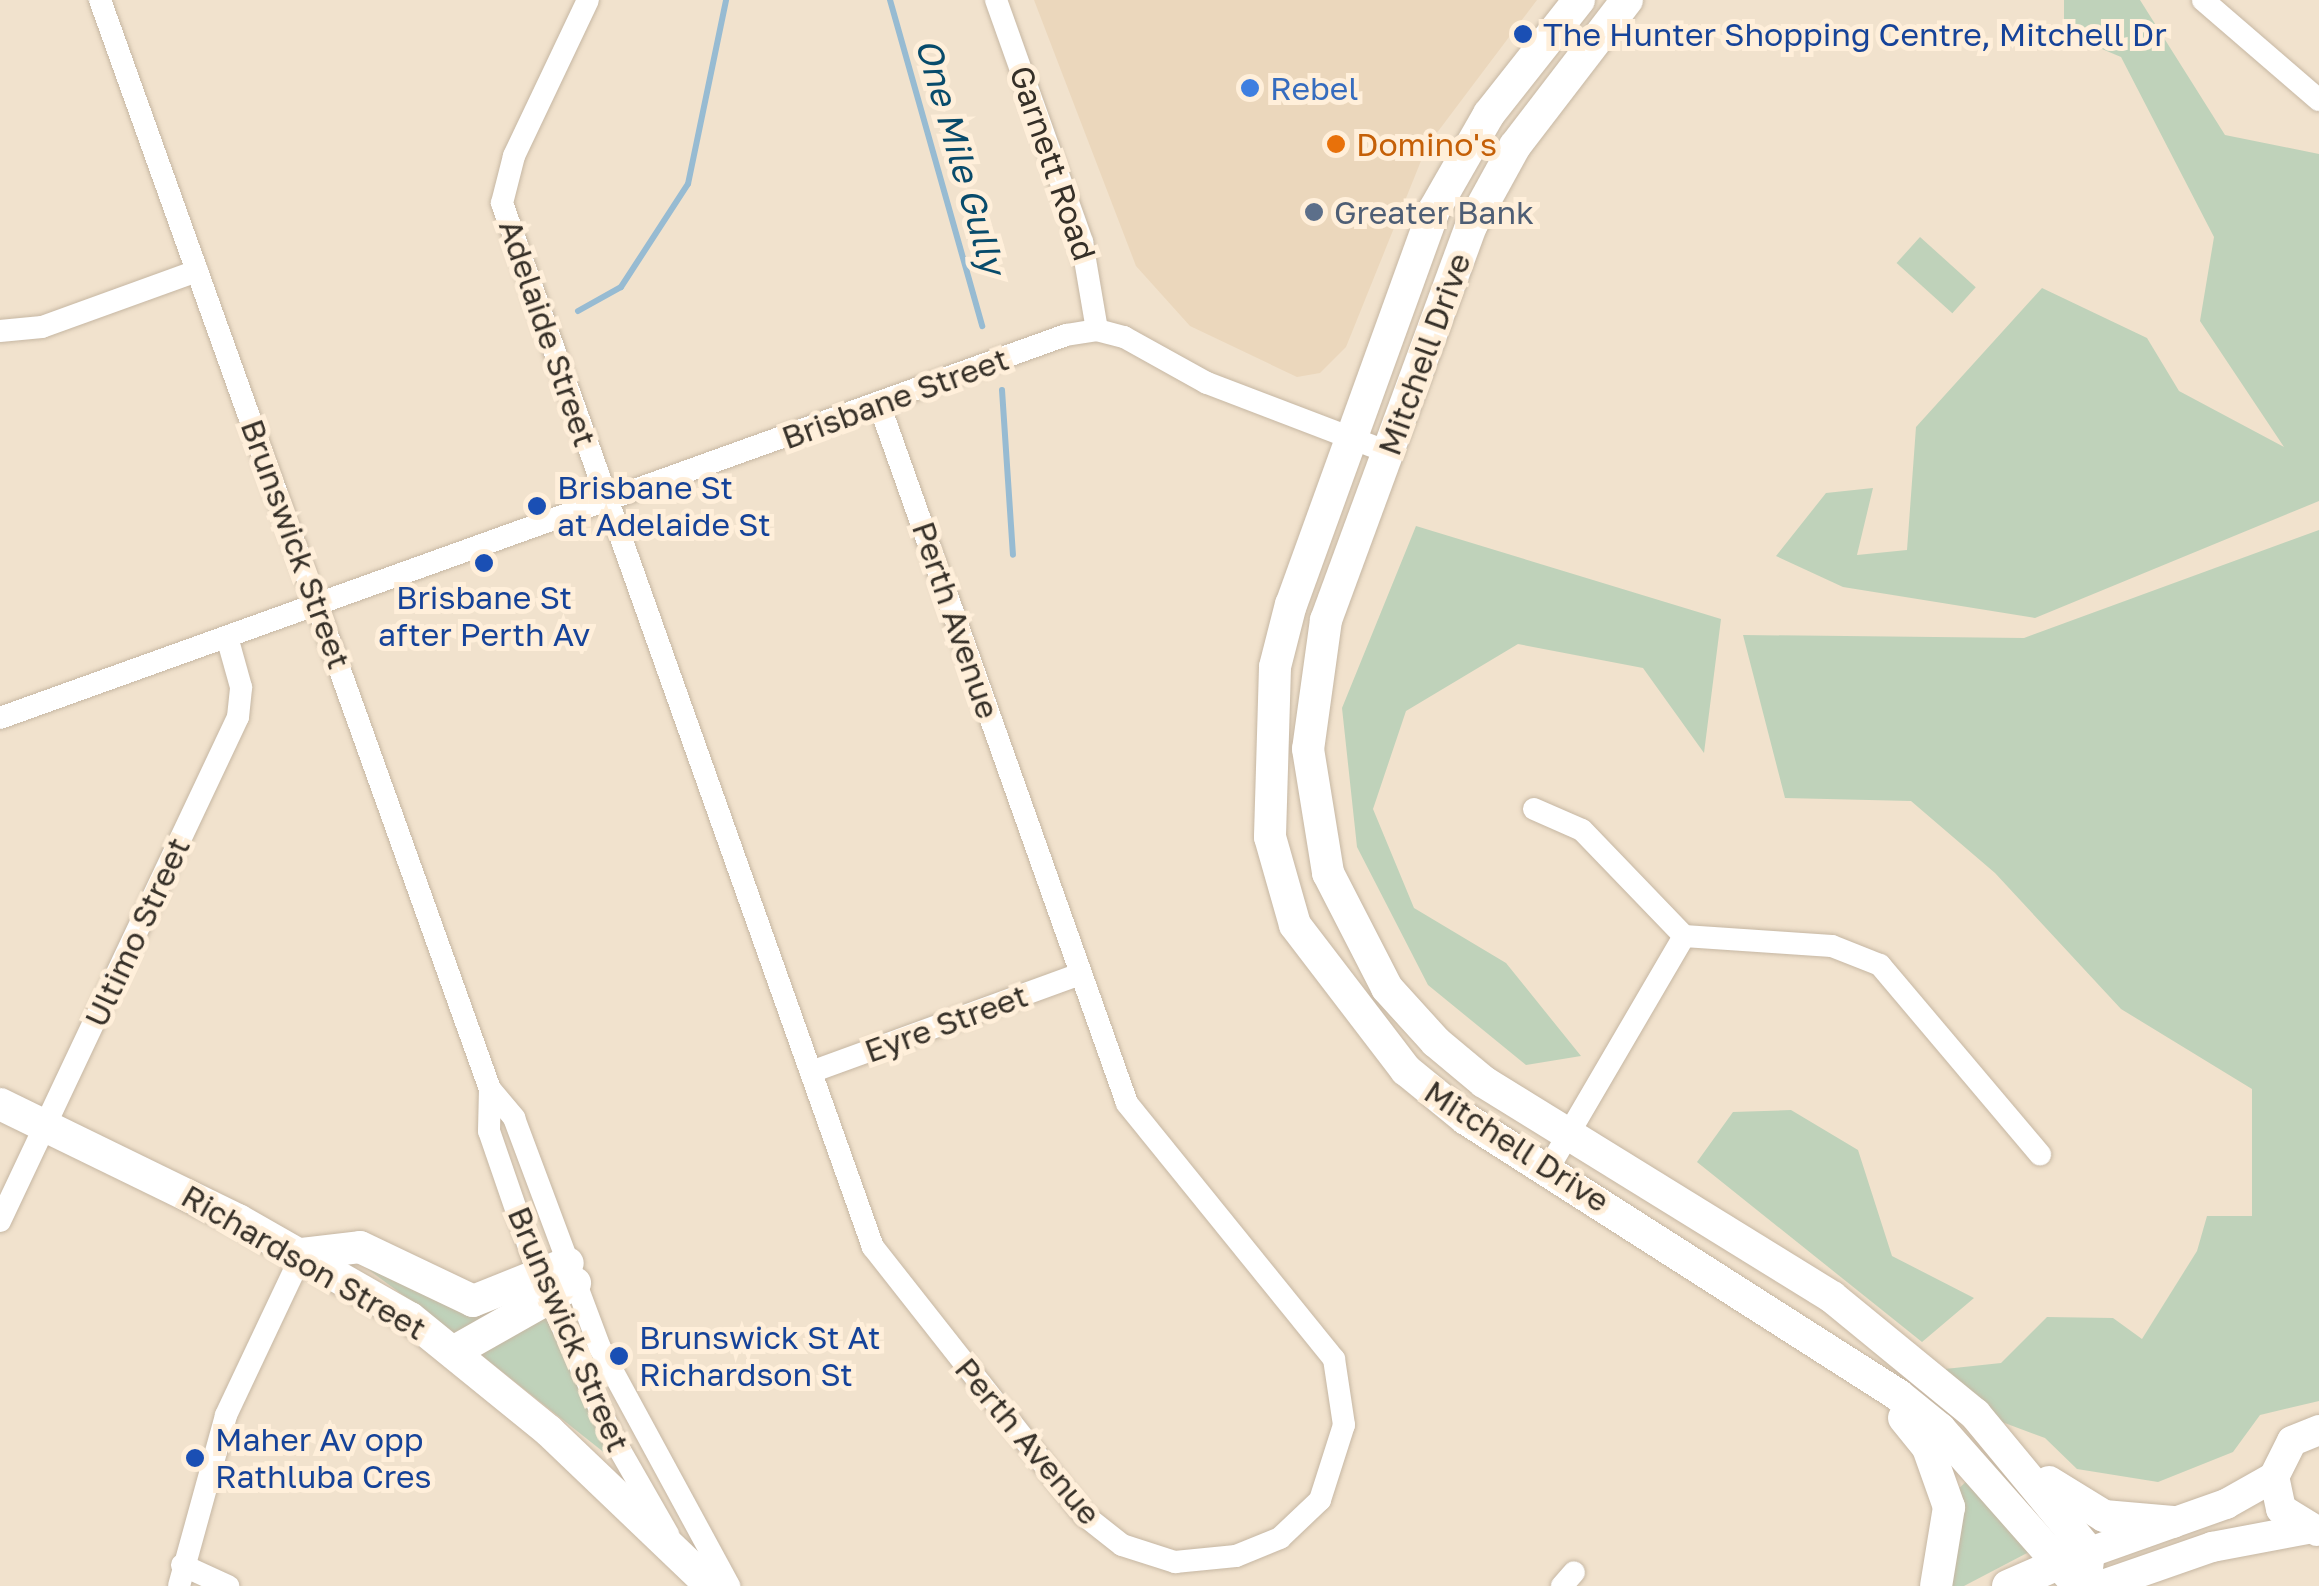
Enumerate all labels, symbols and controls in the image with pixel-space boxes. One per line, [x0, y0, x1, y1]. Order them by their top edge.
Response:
place label: The Hunter Shopping Centre, Mitchell Dr [1543, 15, 2167, 53]
marker: The Hunter Shopping Centre, Mitchell Dr [1512, 23, 1534, 45]
water label: One Mile Gully [907, 33, 1015, 279]
street label: Garnett Road [1002, 61, 1104, 265]
place label: Rebel [1270, 69, 1358, 107]
marker: Rebel [1239, 77, 1261, 99]
place label: Domino's [1356, 125, 1497, 163]
marker: Domino's [1325, 133, 1347, 155]
place label: Greater Bank [1334, 193, 1534, 231]
marker: Greater Bank [1303, 201, 1325, 223]
street label: Adelaide Street [491, 215, 605, 451]
street label: Mitchell Drive [1370, 248, 1478, 460]
street label: Brisbane Street [777, 339, 1013, 457]
street label: Brunswick Street [233, 414, 359, 674]
place label: Brisbane St at Adelaide St [557, 469, 771, 544]
marker: Brisbane St at Adelaide St [526, 495, 548, 517]
street label: Perth Avenue [904, 516, 1008, 724]
marker: Brisbane St after Perth Av [473, 552, 495, 574]
place label: Brisbane St after Perth Av [378, 579, 590, 654]
street label: Ultimo Street [76, 831, 198, 1033]
street label: Eyre Street [859, 976, 1033, 1070]
street label: Mitchell Drive [1417, 1072, 1617, 1220]
street label: Richardson Street [175, 1176, 433, 1348]
street label: Brunswick Street [500, 1201, 638, 1457]
place label: Brunswick St At Richardson St [639, 1319, 881, 1394]
marker: Brunswick St At Richardson St [608, 1345, 630, 1367]
street label: Perth Avenue [947, 1350, 1109, 1532]
place label: Maher Av opp Rathluba Cres [215, 1421, 431, 1496]
marker: Maher Av opp Rathluba Cres [184, 1447, 206, 1469]

